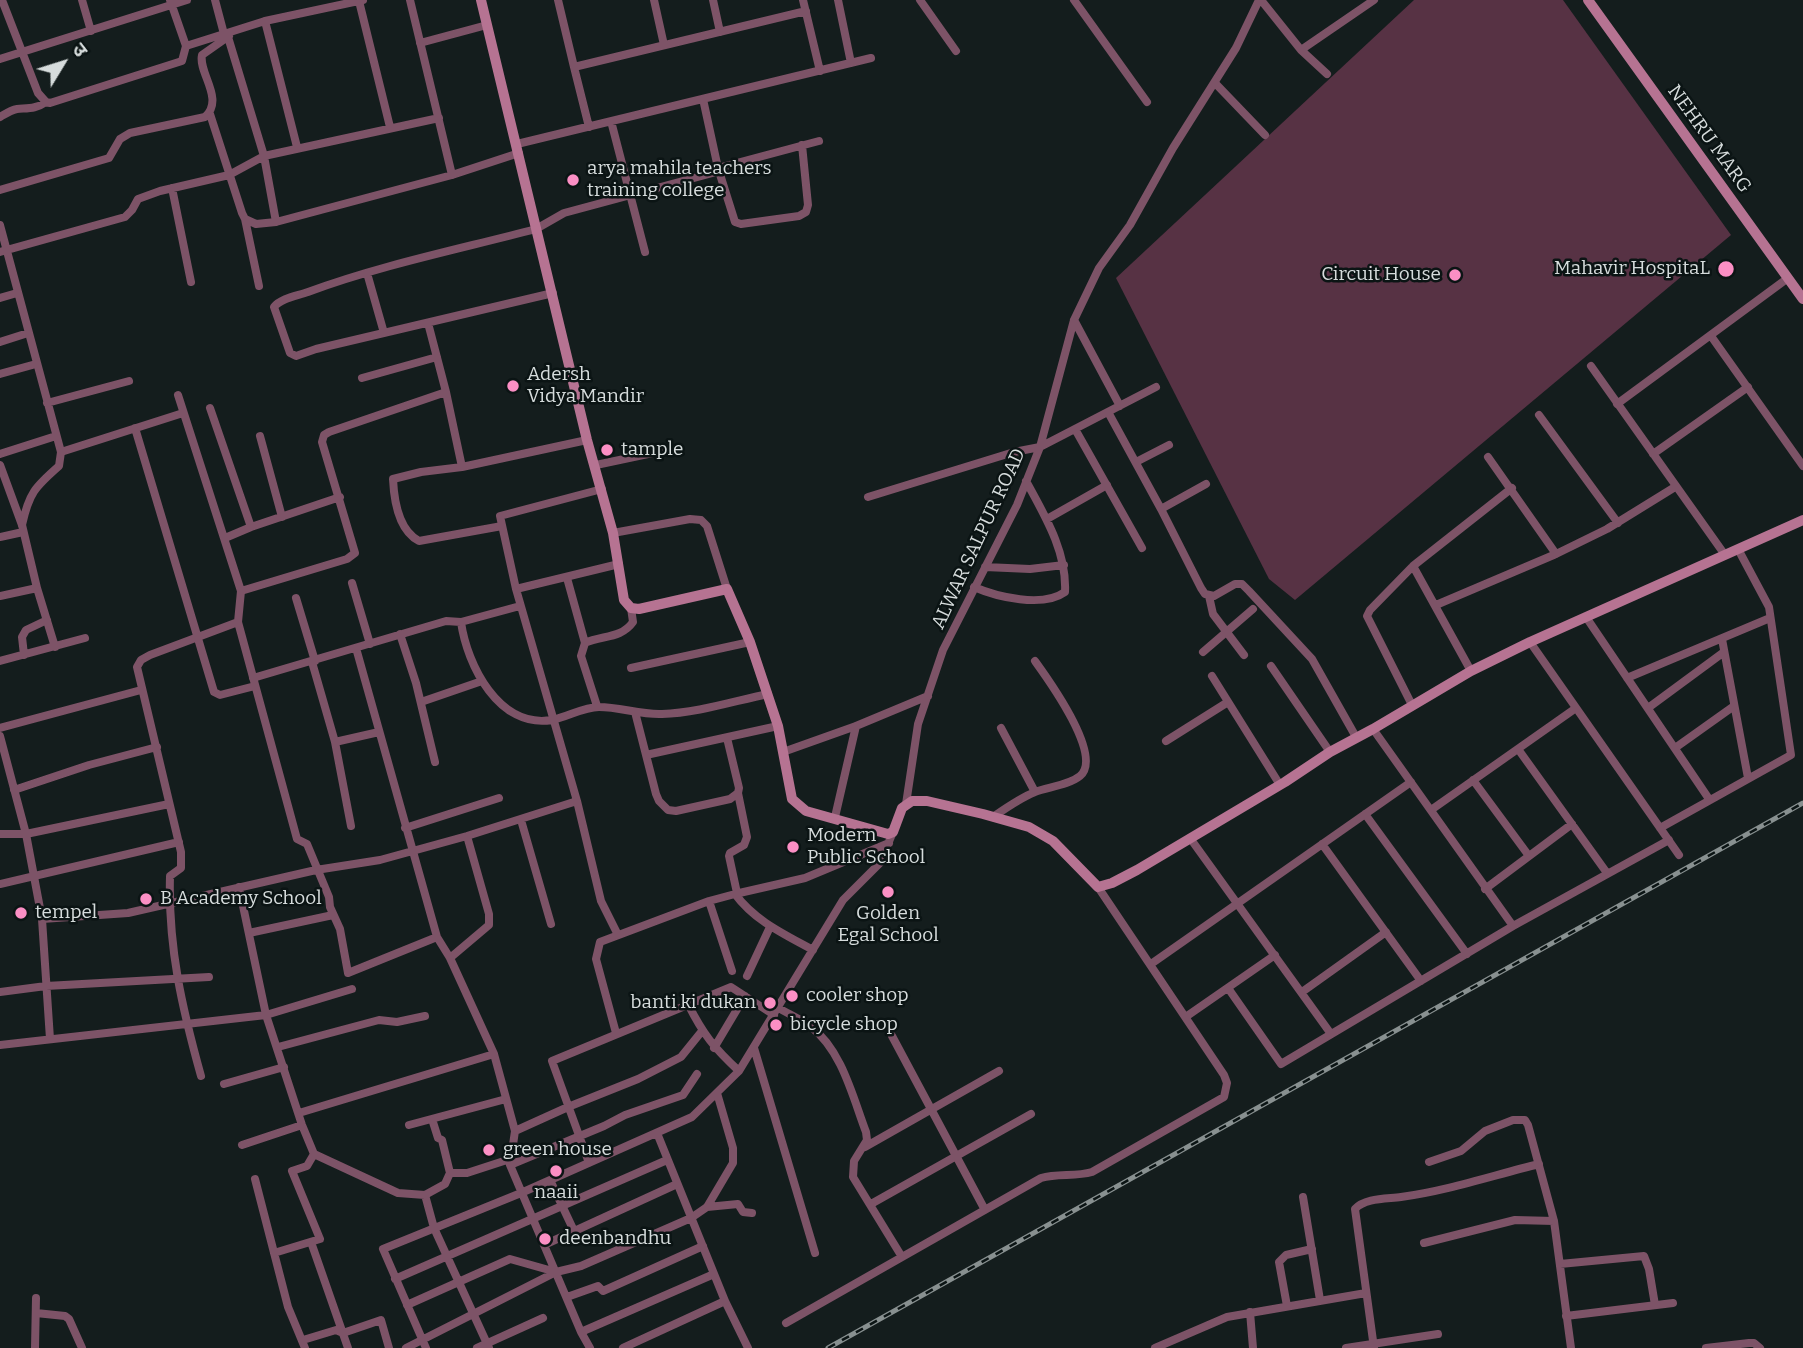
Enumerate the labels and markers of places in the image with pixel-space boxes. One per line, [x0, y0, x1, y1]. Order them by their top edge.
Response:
place label: arya mahila teachers training college [587, 158, 772, 202]
marker: arya mahila teachers training college [565, 172, 581, 188]
place label: Mahavir HospitaL [1554, 258, 1710, 280]
marker: Mahavir HospitaL [1716, 259, 1736, 279]
place label: Circuit House [1321, 264, 1441, 286]
marker: Circuit House [1447, 267, 1463, 283]
place label: Adersh Vidya Mandir [527, 364, 644, 408]
marker: Adersh Vidya Mandir [505, 378, 521, 394]
place label: tample [621, 439, 683, 461]
marker: tample [599, 442, 615, 458]
place label: Modern Public School [807, 825, 925, 869]
marker: Modern Public School [785, 839, 801, 855]
marker: Golden Egal School [880, 884, 896, 900]
place label: B Academy School [160, 888, 322, 910]
marker: B Academy School [138, 891, 154, 907]
place label: tempel [35, 902, 97, 924]
place label: Golden Egal School [837, 903, 939, 947]
marker: tempel [13, 905, 29, 921]
place label: cooler shop [806, 985, 908, 1007]
marker: cooler shop [784, 988, 800, 1004]
place label: banti ki dukan [631, 992, 756, 1014]
marker: banti ki dukan [762, 995, 778, 1011]
place label: bicycle shop [790, 1014, 898, 1036]
marker: bicycle shop [768, 1017, 784, 1033]
place label: green house [503, 1139, 612, 1161]
marker: green house [481, 1142, 497, 1158]
marker: naaii [548, 1163, 564, 1179]
place label: naaii [534, 1182, 578, 1204]
place label: deenbandhu [559, 1228, 671, 1250]
marker: deenbandhu [537, 1231, 553, 1247]

